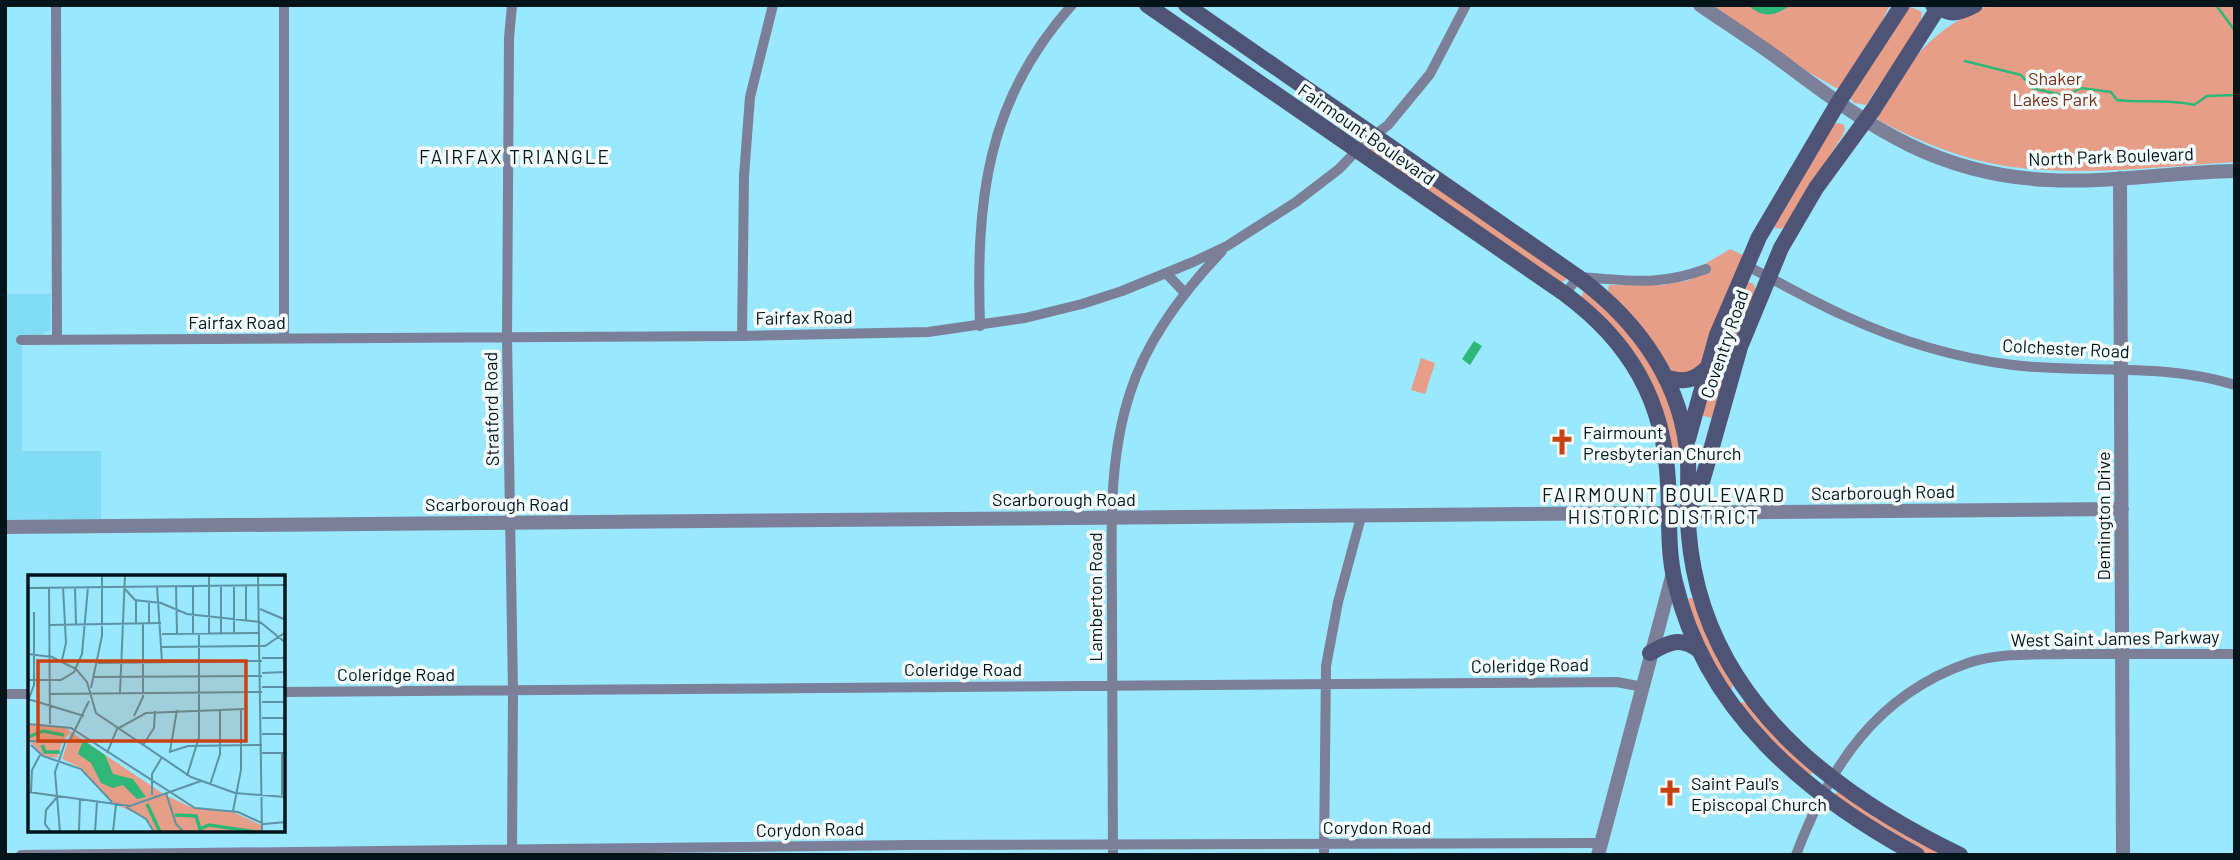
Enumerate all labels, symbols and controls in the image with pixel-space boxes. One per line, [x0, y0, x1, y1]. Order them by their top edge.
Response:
park label: Shaker Lakes Park [2012, 67, 2098, 110]
street label: Fairmount Boulevard [1294, 78, 1440, 190]
street label: North Park Boulevard [2028, 142, 2194, 170]
district label: FAIRFAX TRIANGLE [419, 145, 611, 168]
street label: Coventry Road [1695, 287, 1753, 401]
street label: Fairfax Road [755, 305, 853, 329]
street label: Fairfax Road [188, 311, 286, 333]
street label: Colchester Road [2002, 334, 2130, 362]
street label: Stratford Road [479, 352, 503, 466]
place label: Fairmount Presbyterian Church [1583, 421, 1742, 464]
church icon: Fairmount Presbyterian Church [1547, 427, 1577, 457]
street label: Demington Drive [2092, 451, 2114, 581]
street label: Scarborough Road [1811, 480, 1955, 504]
district label: FAIRMOUNT BOULEVARD HISTORIC DISTRICT [1542, 483, 1786, 528]
street label: Scarborough Road [992, 488, 1136, 510]
street label: Scarborough Road [425, 493, 569, 515]
street label: Lamberton Road [1084, 532, 1106, 662]
inset map [28, 575, 285, 832]
street label: West Saint James Parkway [2010, 625, 2220, 651]
street label: Coleridge Road [1471, 653, 1589, 677]
street label: Coleridge Road [904, 658, 1022, 680]
street label: Coleridge Road [337, 663, 455, 685]
place label: Saint Paul's Episcopal Church [1691, 772, 1827, 815]
church icon: Saint Paul's Episcopal Church [1655, 778, 1685, 808]
street label: Corydon Road [1323, 816, 1431, 838]
street label: Corydon Road [756, 817, 864, 841]

